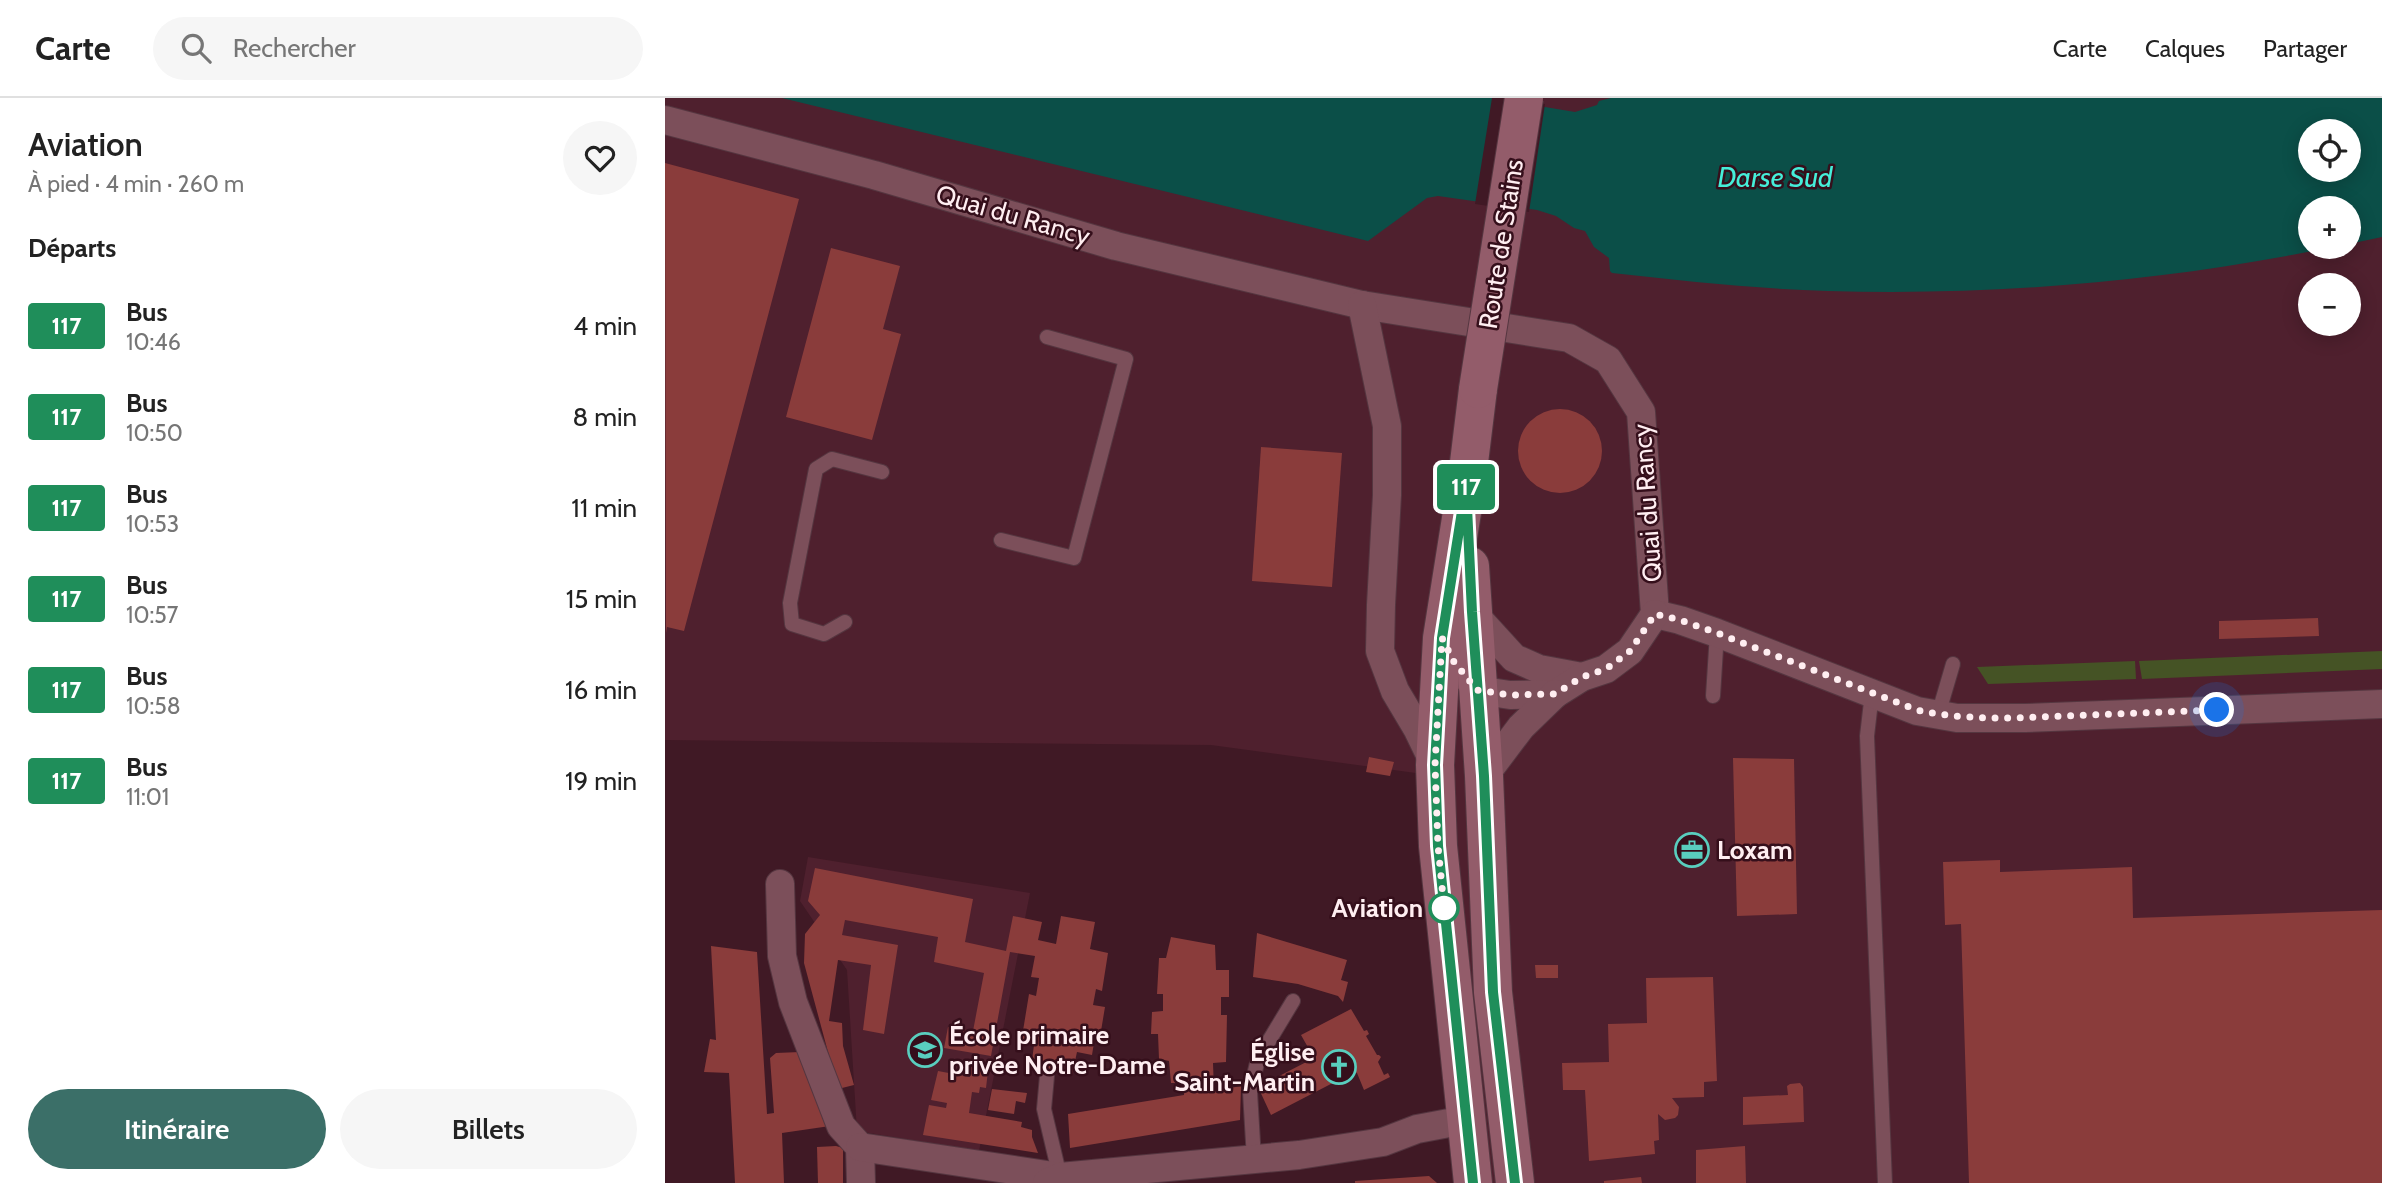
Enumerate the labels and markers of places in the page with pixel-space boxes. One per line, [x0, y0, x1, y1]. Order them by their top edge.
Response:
office icon: Loxam [1673, 831, 1711, 869]
place label: Loxam [1717, 834, 1793, 866]
place label: Aviation [1331, 892, 1423, 924]
marker: Aviation [1429, 893, 1459, 923]
place label: École primaire privée Notre-Dame [949, 1019, 1166, 1081]
school or university icon: École primaire privée Notre-Dame [906, 1031, 944, 1069]
place label: Église Saint-Martin [1174, 1036, 1315, 1098]
church icon: Église Saint-Martin [1320, 1048, 1358, 1086]

